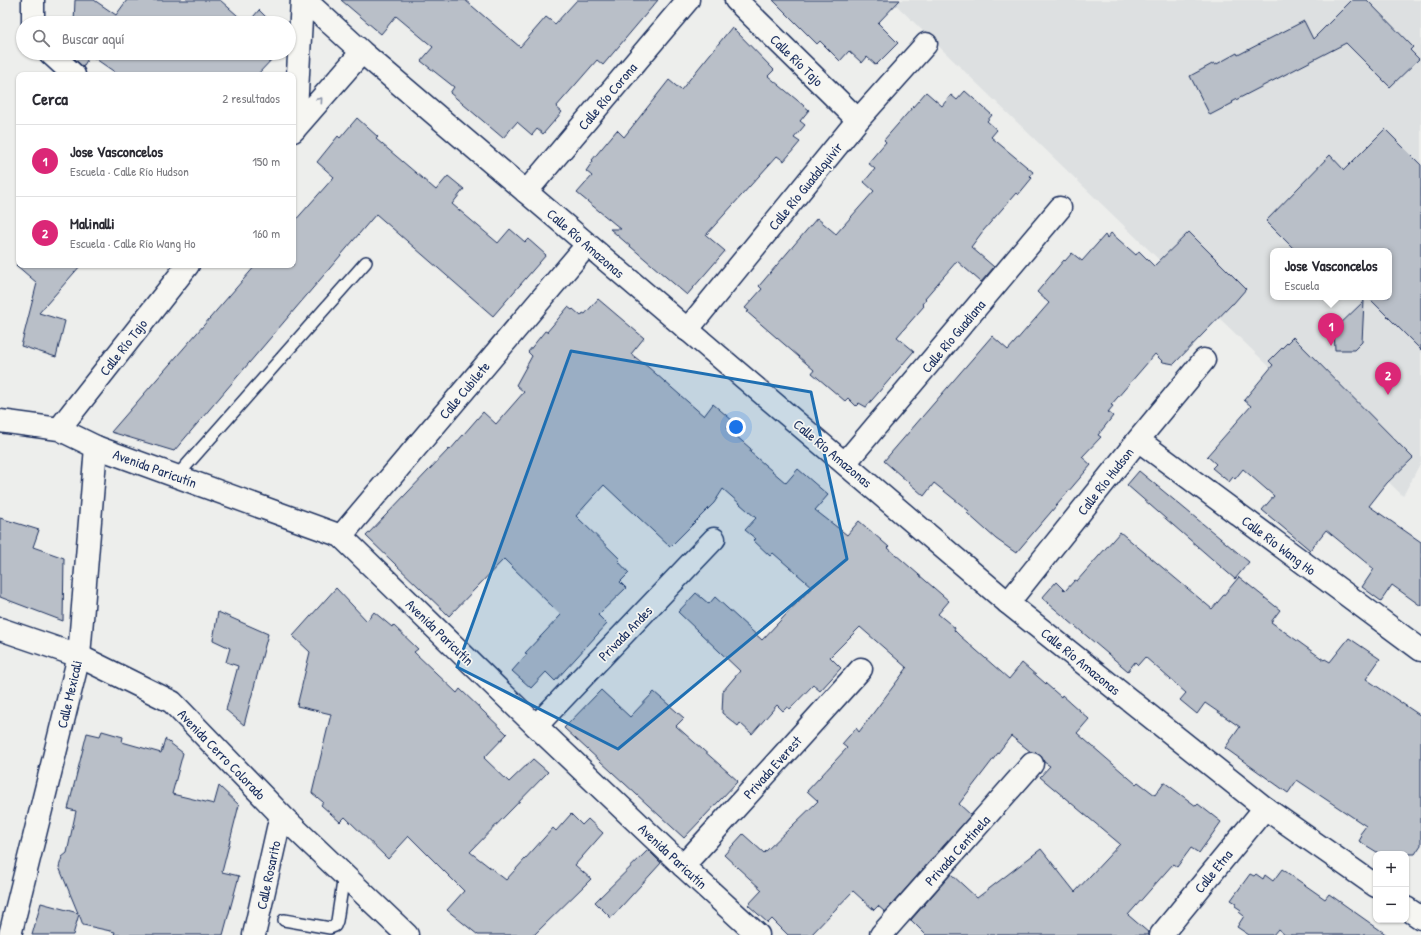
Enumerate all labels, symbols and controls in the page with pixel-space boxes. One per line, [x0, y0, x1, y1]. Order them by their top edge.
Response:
search box [16, 16, 296, 60]
icon: search [30, 27, 52, 49]
text: Buscar aquí [62, 28, 125, 49]
street label: Calle Río Tajo [765, 30, 828, 91]
street label: Calle Río Corona [573, 58, 641, 134]
text: Cerca [32, 87, 68, 110]
text: 2 resultados [222, 89, 280, 107]
one-way arrow [316, 97, 323, 104]
street label: Calle Río Guadalquivir [764, 138, 848, 235]
text: Jose Vasconcelos [70, 141, 163, 162]
text: 1 [43, 152, 47, 170]
text: 150 m [252, 152, 280, 170]
text: Escuela · Calle Río Hudson [70, 162, 189, 180]
street label: Calle Río Amazonas [543, 204, 629, 282]
text: Malinalli [70, 213, 115, 234]
text: 2 [42, 224, 48, 242]
text: 160 m [252, 224, 280, 242]
text: Escuela · Calle Río Wang Ho [70, 234, 195, 252]
popup [1270, 248, 1392, 300]
text: Jose Vasconcelos [1284, 255, 1378, 276]
text: Escuela [1284, 276, 1319, 294]
street label: Calle Río Guadiana [917, 295, 990, 377]
pin: 1 [1318, 313, 1344, 346]
street label: Calle Río Tajo [95, 314, 152, 380]
street label: Calle Cubilete [434, 357, 494, 423]
pin: 2 [1375, 362, 1401, 395]
street label: Calle Río Amazonas [790, 415, 876, 491]
your location [726, 417, 746, 437]
street label: Calle Río Hudson [1072, 443, 1138, 519]
street label: Avenida Paricutín [111, 444, 199, 492]
street label: Calle Río Wang Ho [1237, 511, 1320, 580]
street label: Avenida Paricutín [402, 595, 478, 669]
street label: Privada Andes [594, 601, 656, 665]
street label: Calle Río Amazonas [1037, 623, 1125, 699]
street label: Calle Mexicali [52, 658, 86, 730]
street label: Avenida Cerro Colorado [174, 705, 270, 804]
street label: Privada Everest [738, 731, 806, 803]
street label: Privada Centinela [920, 810, 994, 889]
street label: Avenida Paricutín [634, 819, 712, 893]
street label: Calle Rosarito [251, 839, 285, 911]
street label: Calle Etna [1190, 845, 1237, 897]
map controls [1373, 851, 1409, 923]
button: + [1373, 851, 1409, 887]
button: − [1373, 887, 1409, 923]

